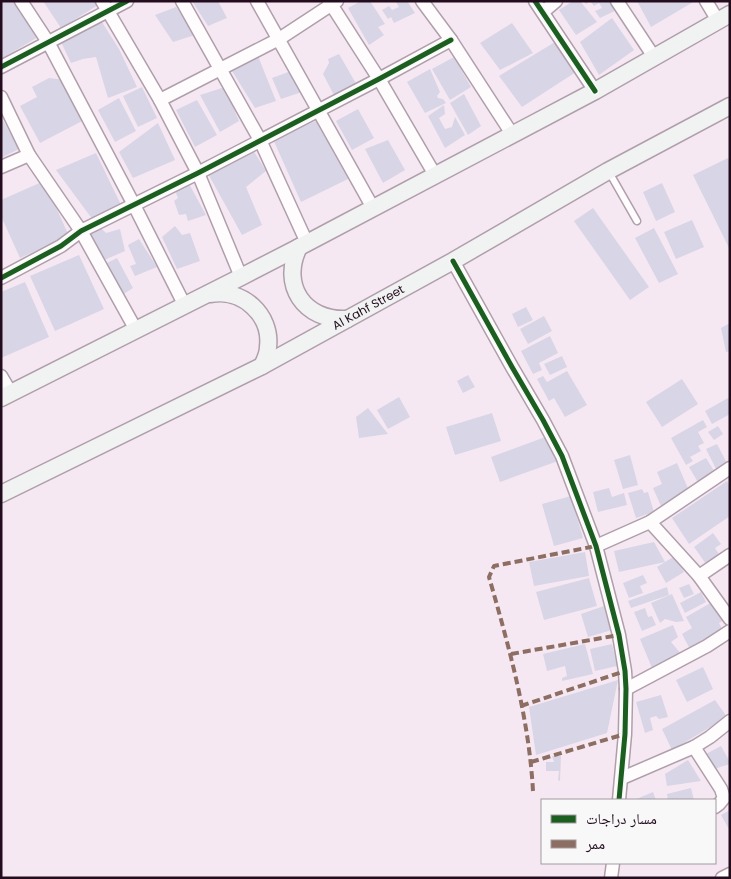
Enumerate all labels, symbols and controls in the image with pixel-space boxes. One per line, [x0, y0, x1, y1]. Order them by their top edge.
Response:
street label: Al Kahf Street [329, 280, 407, 334]
legend [541, 799, 716, 864]
text: مسار دراجات [586, 808, 657, 829]
text: ممر [585, 833, 605, 854]

